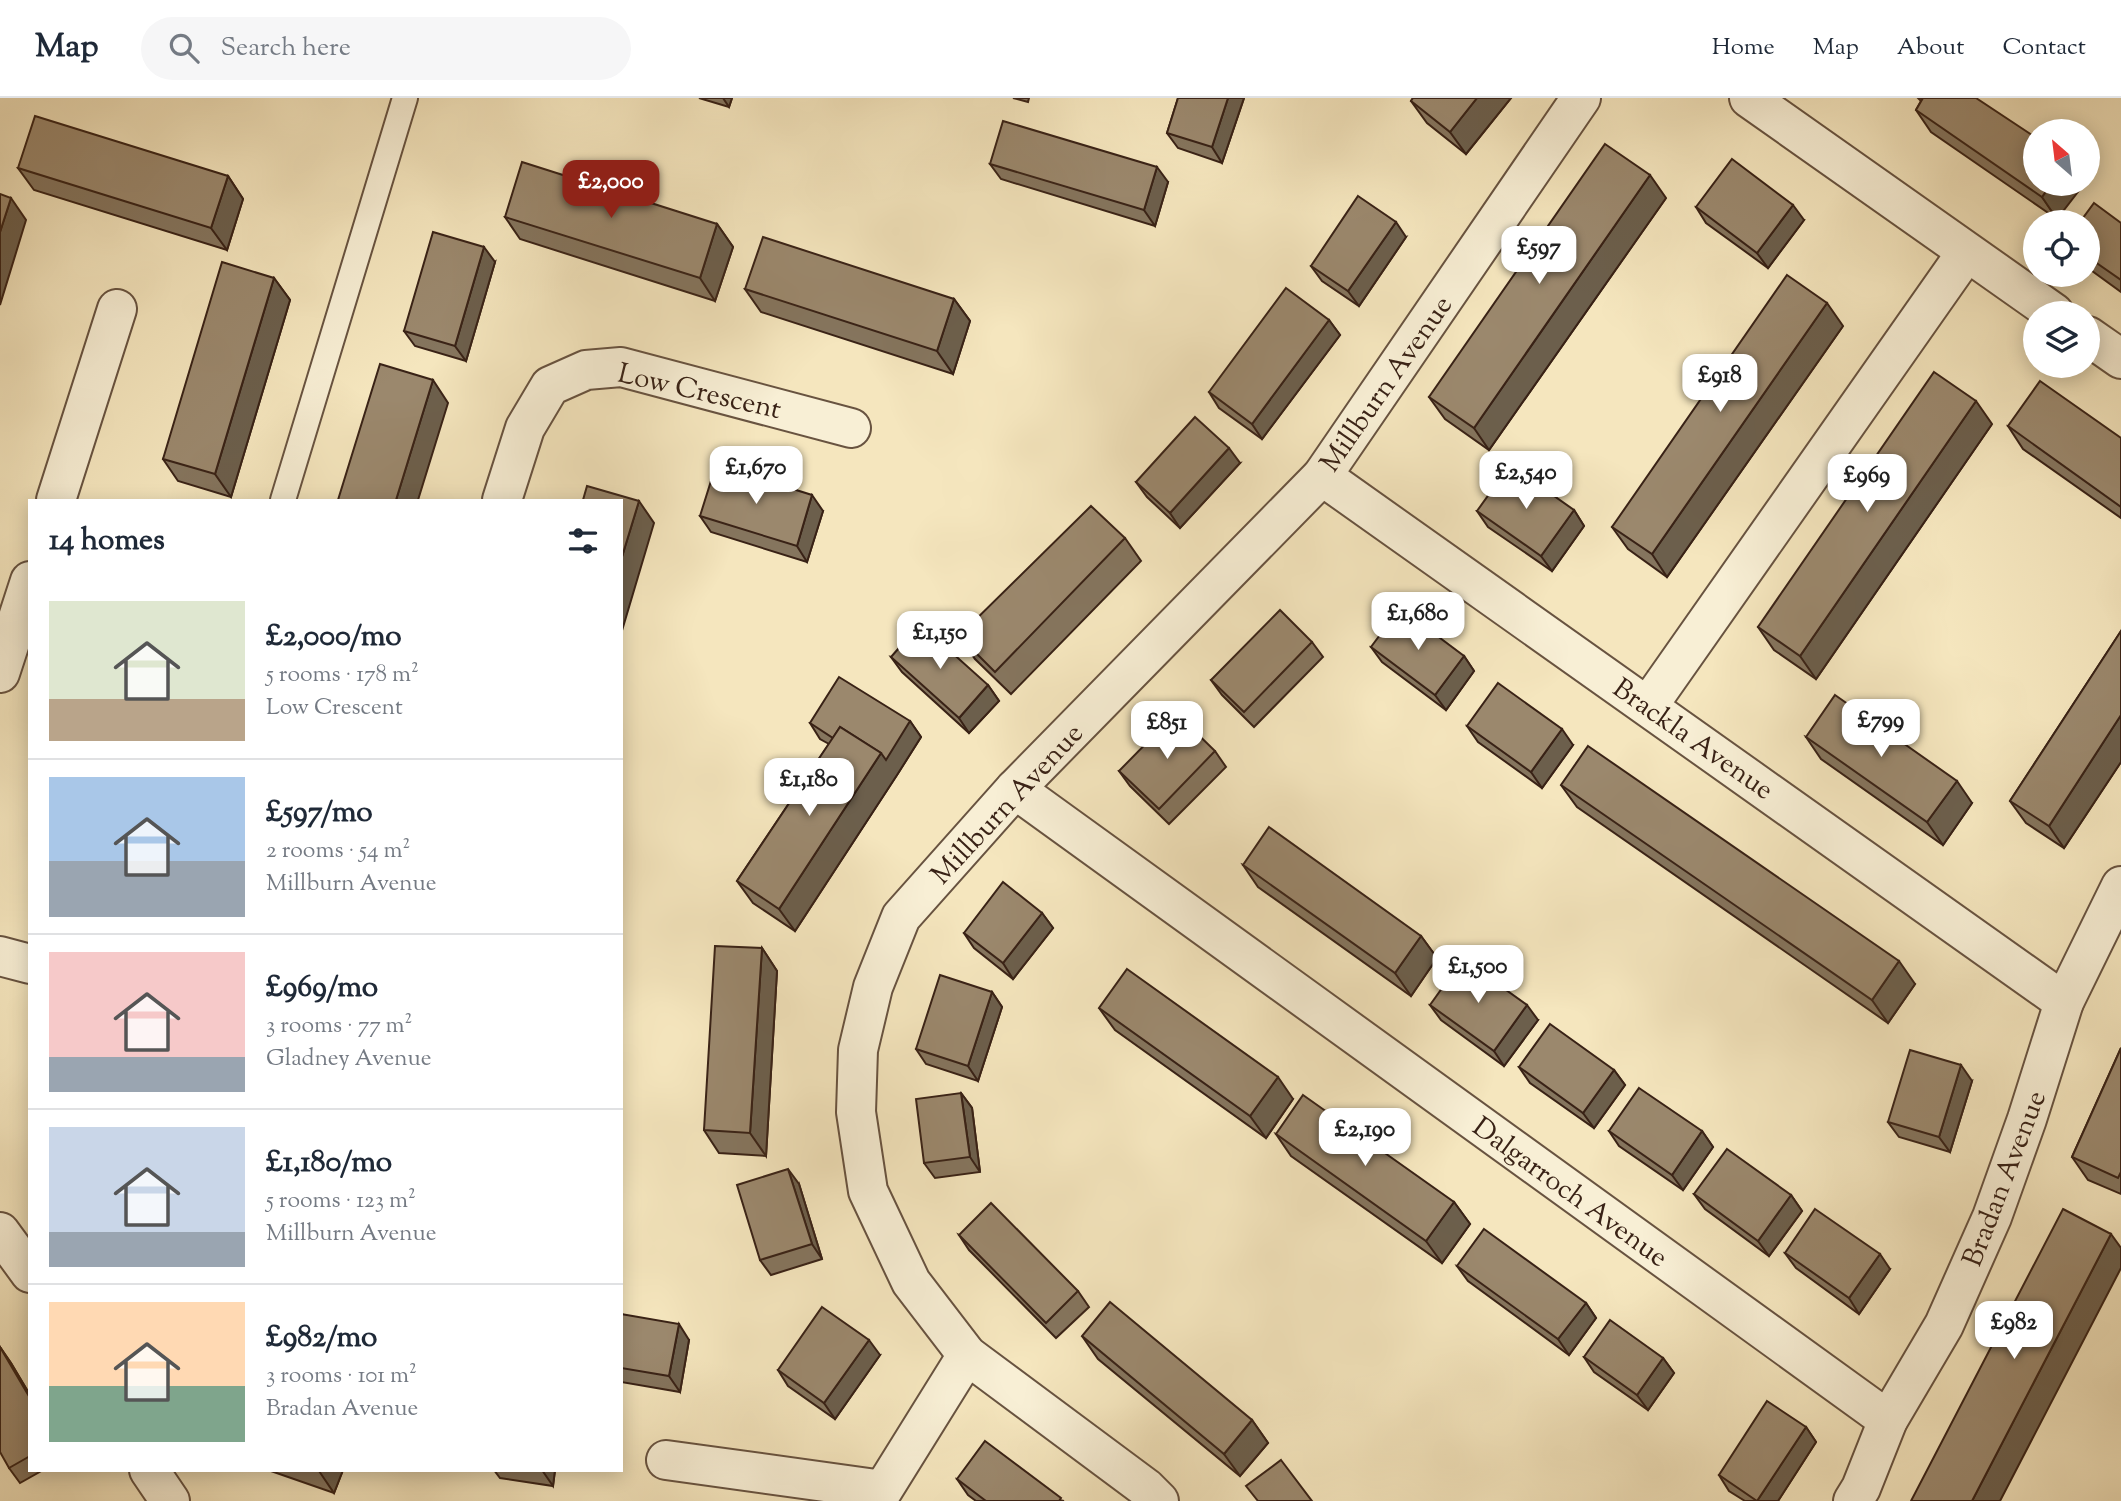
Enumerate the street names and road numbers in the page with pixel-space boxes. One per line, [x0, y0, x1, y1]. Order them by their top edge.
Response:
street label: Millburn Avenue [1312, 288, 1463, 481]
street label: Low Crescent [614, 355, 785, 431]
street label: Brackla Avenue [1604, 670, 1781, 811]
street label: Millburn Avenue [923, 716, 1094, 895]
street label: Bradan Avenue [1954, 1085, 2058, 1273]
street label: Dalgarroch Avenue [1463, 1109, 1675, 1278]

